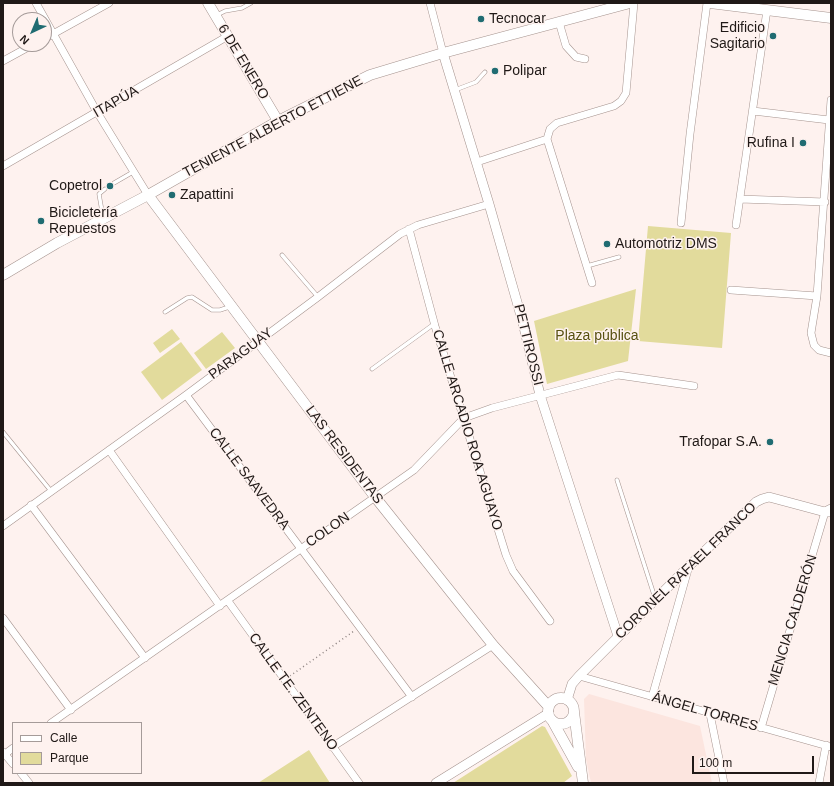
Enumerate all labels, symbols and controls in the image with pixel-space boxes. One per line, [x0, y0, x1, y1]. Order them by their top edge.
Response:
place label: Tecnocar [489, 11, 546, 27]
north arrow [12, 12, 52, 52]
marker: Tecnocar [476, 14, 486, 24]
place label: Edificio Sagitario [710, 20, 765, 52]
street label: 6 DE ENERO [214, 21, 272, 103]
marker: Edificio Sagitario [768, 31, 778, 41]
text: N [17, 33, 31, 47]
place label: Polipar [503, 63, 547, 79]
marker: Polipar [490, 66, 500, 76]
street label: TENIENTE ALBERTO ETTIENE [180, 72, 366, 182]
street label: ITAPÚA [90, 82, 142, 122]
place label: Rufina I [747, 135, 795, 151]
marker: Rufina I [798, 138, 808, 148]
place label: Copetrol [49, 178, 102, 194]
marker: Copetrol [105, 181, 115, 191]
place label: Zapattini [180, 187, 234, 203]
marker: Zapattini [167, 190, 177, 200]
place label: Bicicletería Repuestos [49, 205, 117, 238]
marker: Bicicletería Repuestos [36, 216, 46, 226]
place label: Automotriz DMS [615, 236, 717, 252]
marker: Automotriz DMS [602, 239, 612, 249]
street label: PETTIROSSI [510, 303, 546, 387]
street label: PARAGUAY [206, 325, 276, 383]
street label: CALLE ARCADIO ROA AGUAYO [428, 328, 506, 532]
park label: Plaza pública [555, 328, 639, 344]
street label: LAS RESIDENTAS [302, 403, 386, 507]
street label: CALLE SAAVEDRA [205, 425, 293, 533]
place label: Trafopar S.A. [679, 434, 762, 450]
marker: Trafopar S.A. [765, 437, 775, 447]
street label: CORONEL RAFAEL FRANCO [612, 499, 760, 643]
street label: COLON [303, 509, 353, 551]
street label: MENCIA CALDERÓN [765, 552, 821, 688]
street label: CALLE TE. ZENTENO [245, 630, 341, 754]
street label: ÁNGEL TORRES [650, 689, 760, 735]
legend [12, 722, 142, 774]
text: Calle [50, 731, 77, 745]
scale bar [694, 748, 816, 774]
text: Parque [50, 751, 89, 765]
text: 100 m [699, 756, 732, 770]

